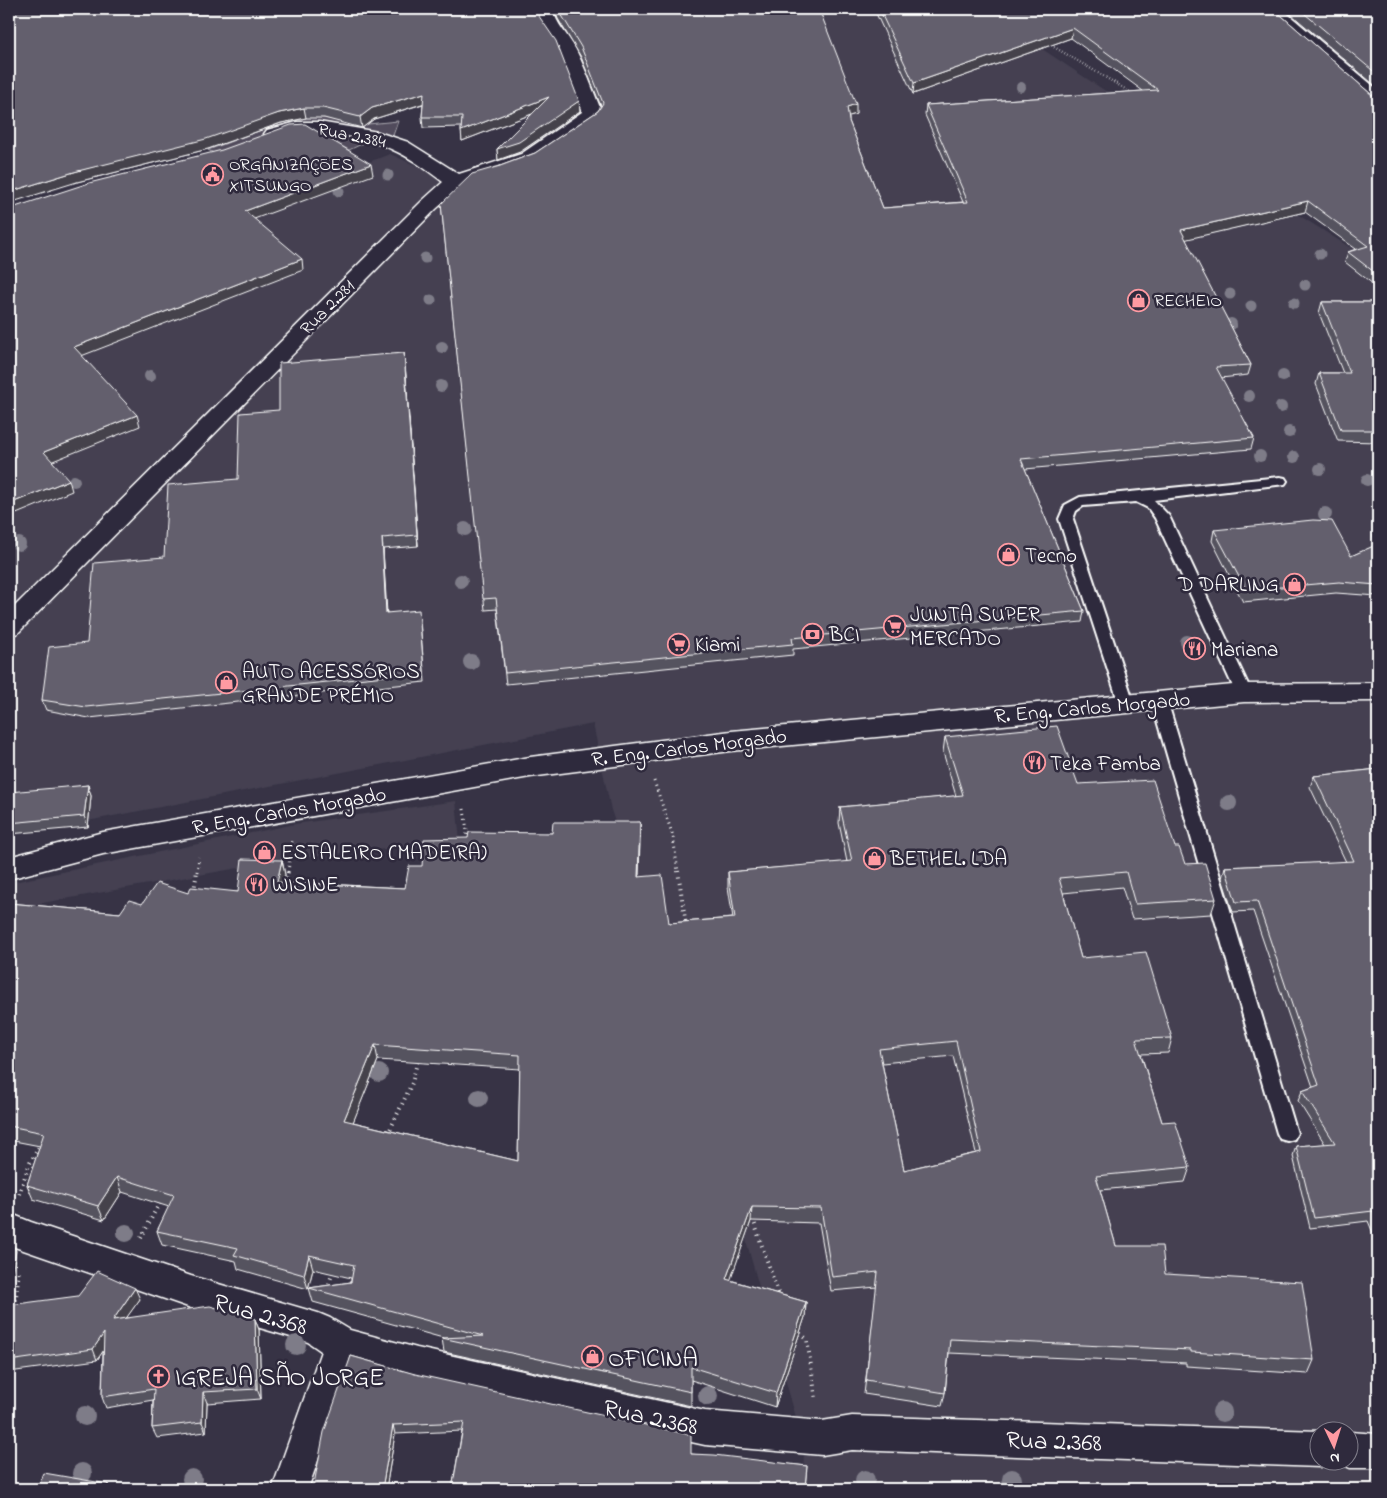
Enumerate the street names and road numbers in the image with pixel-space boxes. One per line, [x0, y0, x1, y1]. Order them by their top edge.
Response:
street label: Rua 2.384 [315, 118, 388, 156]
street label: Rua 2.281 [295, 275, 362, 342]
street label: R. Eng. Carlos Morgado [993, 685, 1192, 734]
street label: R. Eng. Carlos Morgado [590, 722, 789, 778]
street label: R. Eng. Carlos Morgado [190, 780, 389, 846]
street label: Rua 2.368 [209, 1285, 311, 1346]
street label: Rua 2.368 [600, 1391, 701, 1447]
street label: Rua 2.368 [1005, 1423, 1103, 1463]

